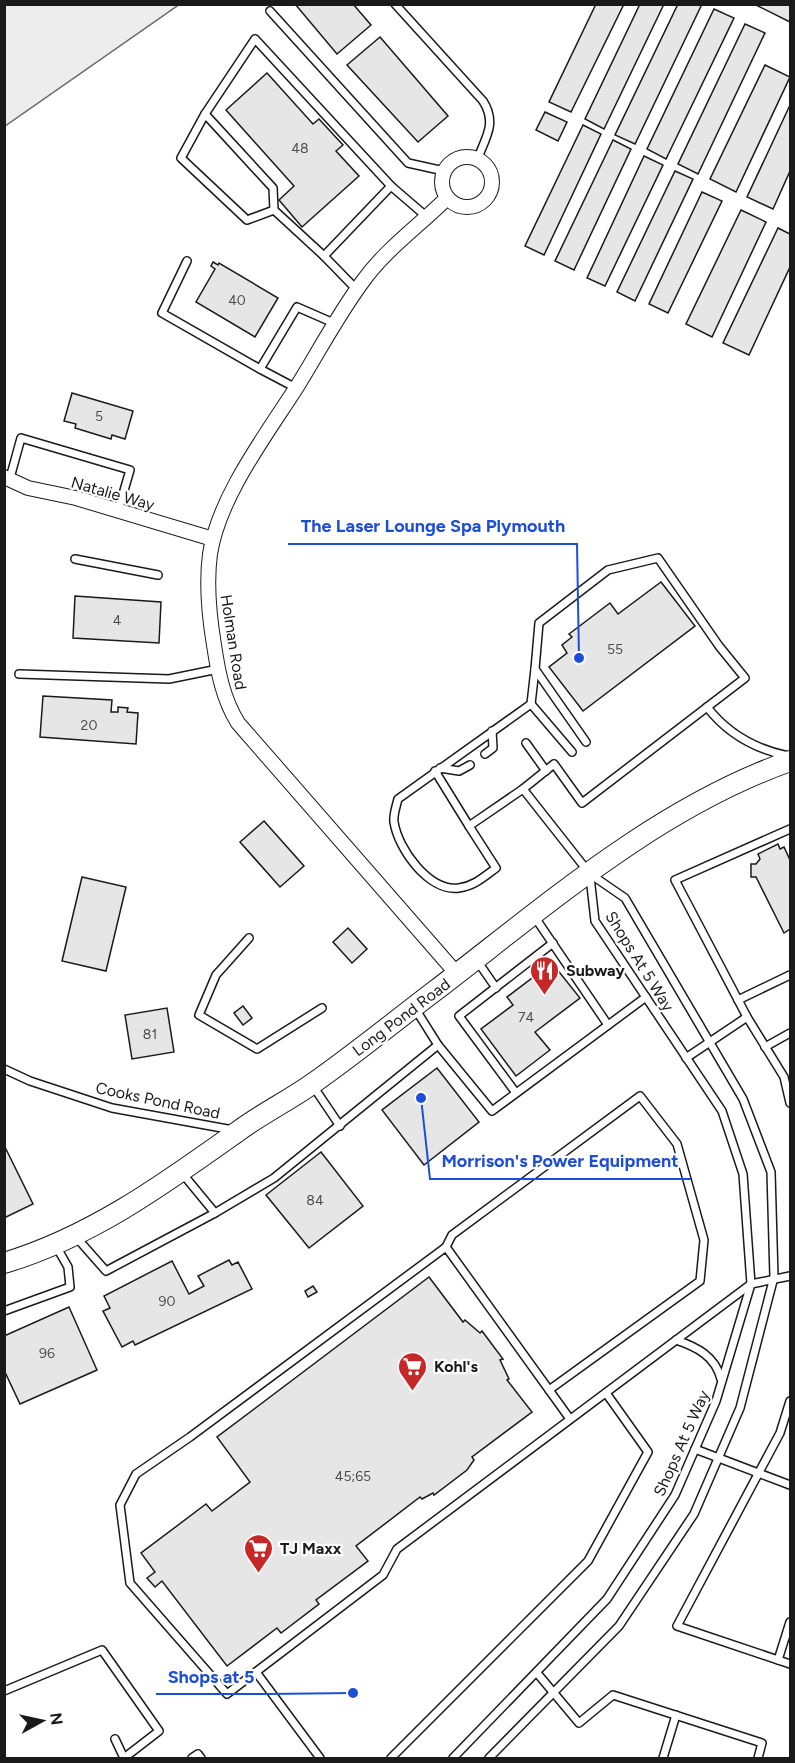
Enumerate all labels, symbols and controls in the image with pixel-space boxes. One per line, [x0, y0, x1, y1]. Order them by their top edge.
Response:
house number: 48 [291, 140, 309, 157]
house number: 40 [228, 292, 246, 309]
house number: 5 [95, 408, 103, 425]
street label: Natalie Way [69, 473, 157, 515]
callout: The Laser Lounge Spa Plymouth [288, 508, 577, 544]
text: The Laser Lounge Spa Plymouth [301, 515, 565, 537]
street label: Holman Road [217, 593, 250, 691]
house number: 4 [113, 612, 122, 629]
house number: 55 [607, 641, 623, 658]
house number: 20 [81, 717, 97, 734]
street label: Shops At 5 Way [601, 908, 678, 1015]
restaurant icon: Subway [529, 954, 561, 996]
place label: Subway [566, 961, 625, 980]
street label: Long Pond Road [349, 974, 454, 1060]
house number: 74 [518, 1009, 534, 1026]
house number: 81 [143, 1026, 157, 1043]
street label: Cooks Pond Road [94, 1078, 222, 1123]
callout: Morrison's Power Equipment [430, 1143, 691, 1179]
text: Morrison's Power Equipment [441, 1150, 679, 1172]
house number: 84 [306, 1192, 324, 1209]
house number: 90 [159, 1293, 175, 1310]
house number: 96 [39, 1345, 55, 1362]
supermarket icon: Kohl's [397, 1350, 429, 1392]
place label: Kohl's [434, 1357, 478, 1376]
street label: Shops At 5 Way [650, 1387, 714, 1499]
house number: 45;65 [335, 1468, 371, 1485]
supermarket icon: TJ Maxx [243, 1532, 275, 1574]
place label: TJ Maxx [280, 1539, 342, 1558]
callout: Shops at 5 [156, 1658, 267, 1694]
text: Shops at 5 [168, 1666, 254, 1688]
north arrow [12, 1691, 72, 1751]
text: N [46, 1712, 67, 1726]

